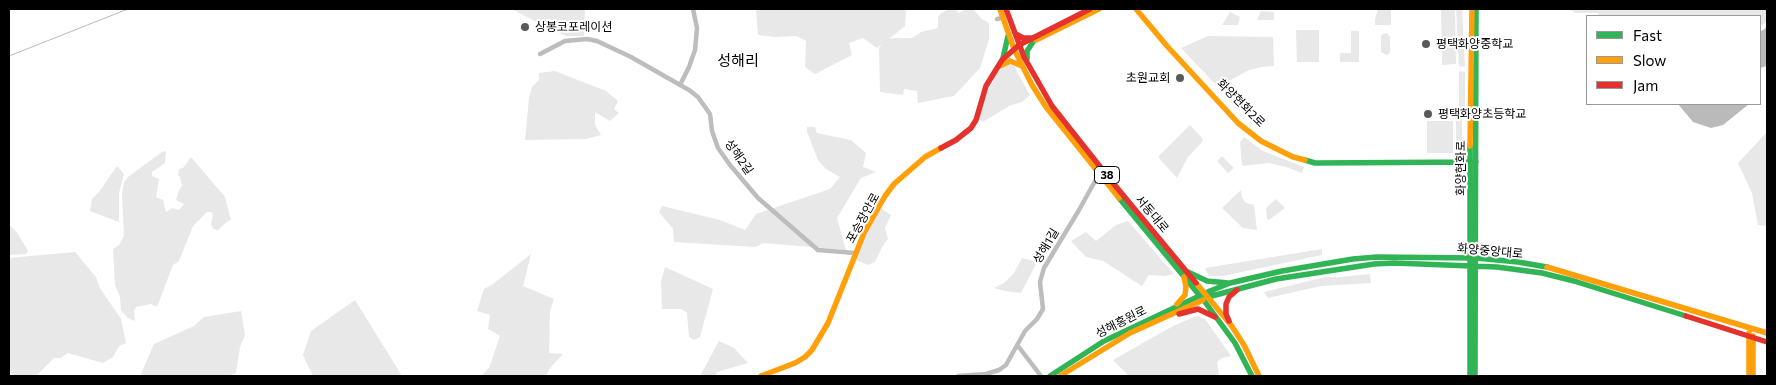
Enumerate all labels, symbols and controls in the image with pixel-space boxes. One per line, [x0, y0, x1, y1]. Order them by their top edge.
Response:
legend [1586, 15, 1761, 105]
place label: 상봉코포레이션 [535, 20, 612, 34]
marker: 상봉코포레이션 [519, 21, 531, 33]
text: Fast [1633, 26, 1662, 44]
place label: 평택화양중학교 [1436, 37, 1513, 51]
marker: 평택화양중학교 [1420, 38, 1432, 50]
text: Slow [1633, 51, 1666, 69]
district label: 성해리 [717, 52, 759, 70]
place label: 초원교회 [1126, 71, 1170, 85]
marker: 초원교회 [1174, 72, 1186, 84]
street label: 화양현화2로 [1214, 76, 1268, 130]
text: Jam [1633, 76, 1658, 94]
place label: 평택화양초등학교 [1438, 107, 1526, 121]
marker: 평택화양초등학교 [1422, 108, 1434, 120]
street label: 성해2길 [722, 137, 756, 177]
street label: 화양현화로 [1454, 140, 1468, 196]
road number: 38 [1094, 166, 1120, 184]
street label: 포승장안로 [843, 190, 883, 246]
street label: 서동대로 [1132, 192, 1172, 236]
street label: 성해1길 [1030, 226, 1062, 266]
street label: 화양중앙대로 [1456, 241, 1524, 261]
street label: 성해홍원로 [1093, 303, 1149, 341]

